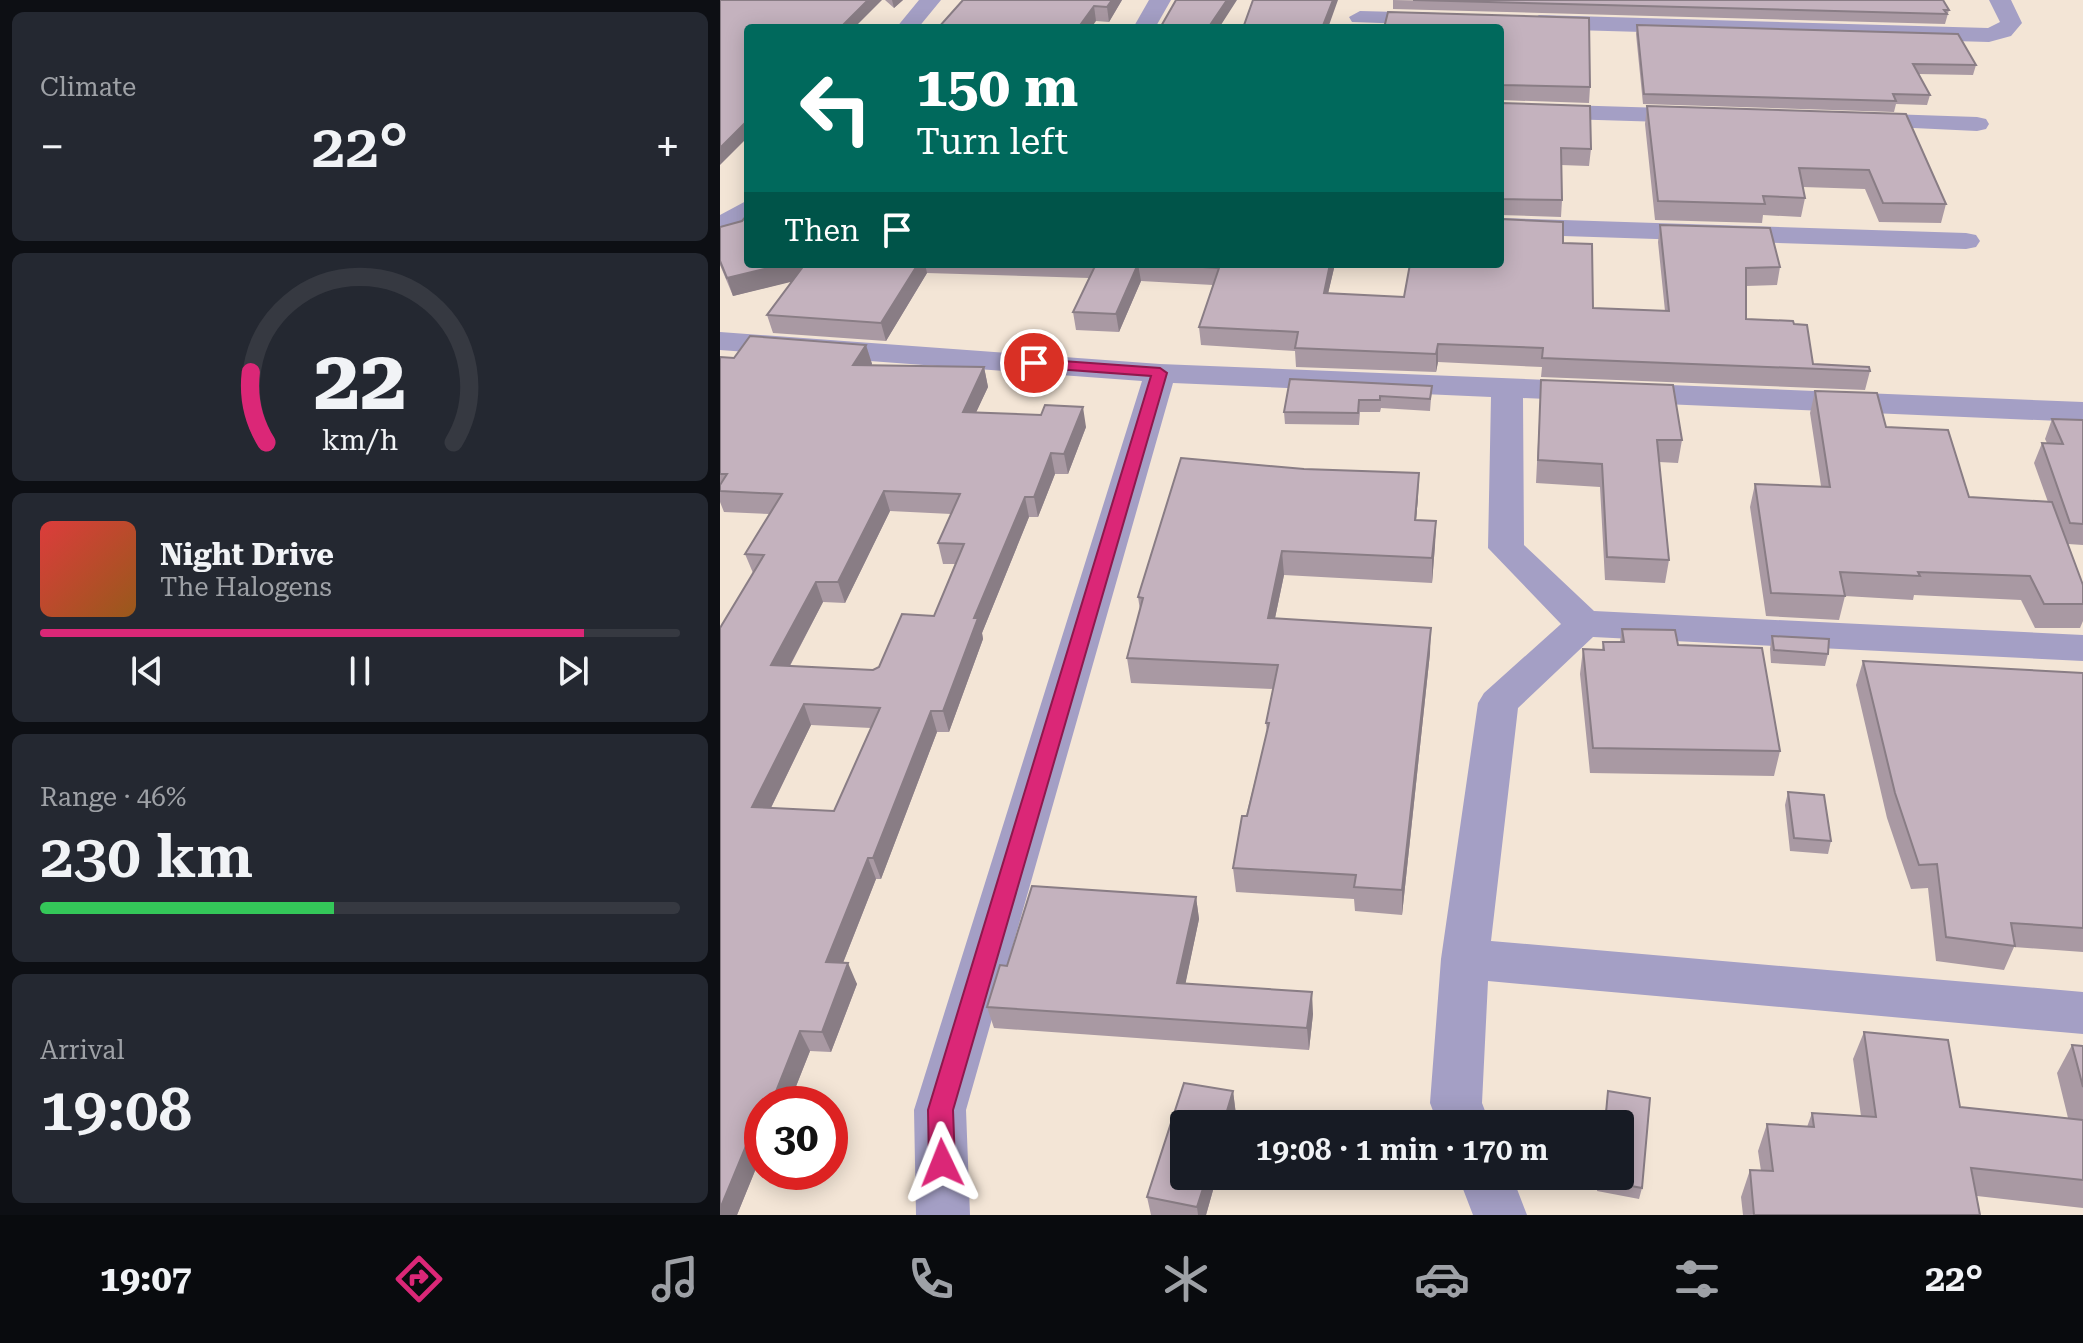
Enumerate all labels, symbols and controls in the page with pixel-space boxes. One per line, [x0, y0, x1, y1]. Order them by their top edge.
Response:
text: 150 m [916, 54, 1078, 120]
icon: left [784, 56, 888, 160]
text: Climate [40, 72, 136, 102]
text: 22° [312, 111, 408, 182]
text: − [40, 121, 65, 173]
text: + [655, 121, 680, 173]
text: Turn left [916, 121, 1068, 163]
icon: arrive [875, 208, 919, 252]
text: Then [784, 213, 859, 248]
pin [1000, 329, 1068, 397]
text: 22 [313, 331, 407, 428]
icon: arrive [1012, 341, 1056, 385]
text: km/h [322, 423, 398, 457]
text: Night Drive [160, 537, 334, 572]
text: The Halogens [160, 572, 332, 602]
icon: previous [125, 649, 169, 693]
icon: pause [338, 649, 382, 693]
icon: next [551, 649, 595, 693]
text: Range · 46% [40, 782, 186, 812]
text: 230 km [40, 821, 253, 892]
text: Arrival [40, 1035, 125, 1065]
text: 19:08 [40, 1074, 192, 1145]
speed limit sign: 30 [744, 1086, 848, 1190]
position arrow [900, 1121, 984, 1205]
text: 19:08 · 1 min · 170 m [1256, 1132, 1548, 1167]
icon: directions [391, 1251, 447, 1307]
icon: music [647, 1251, 703, 1307]
icon: phone [903, 1251, 959, 1307]
icon: climate [1158, 1251, 1214, 1307]
icon: car [1414, 1251, 1470, 1307]
icon: filters [1669, 1251, 1725, 1307]
text: 19:07 [100, 1258, 192, 1300]
text: 22° [1925, 1258, 1983, 1300]

